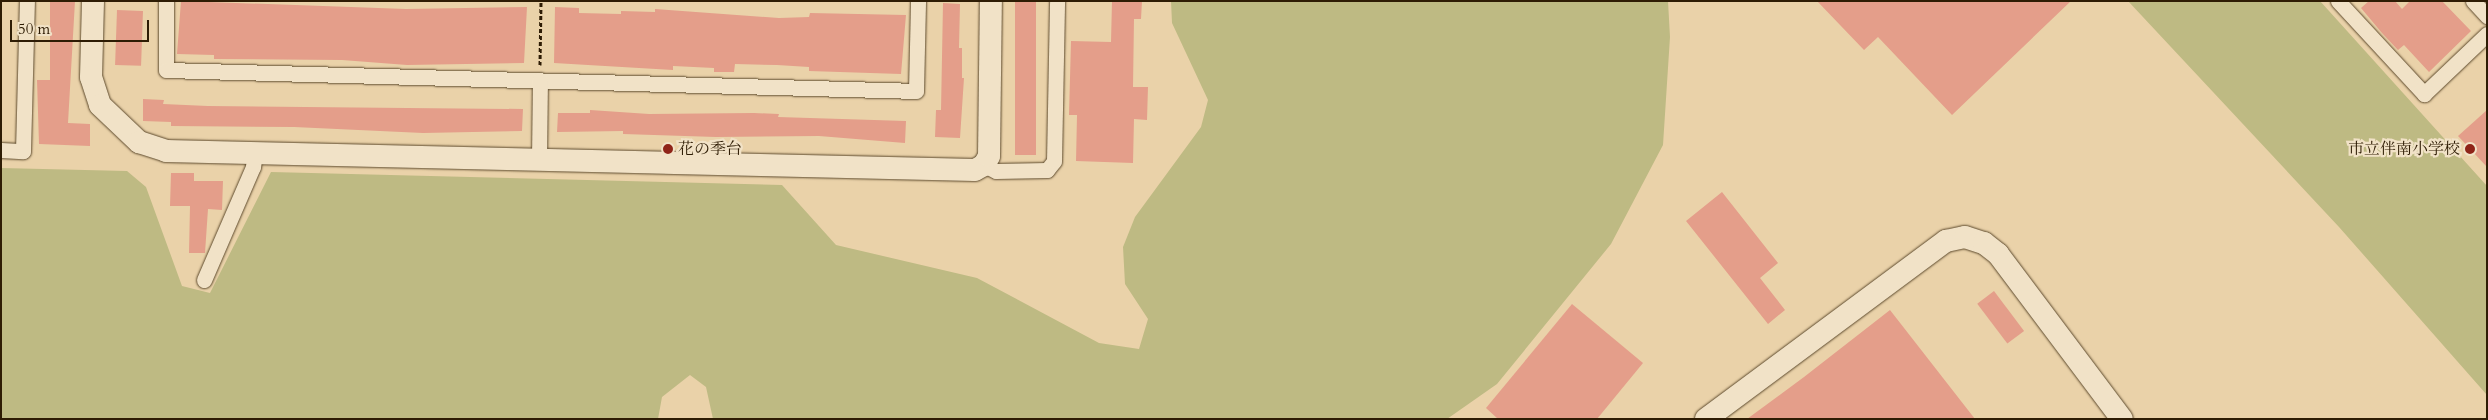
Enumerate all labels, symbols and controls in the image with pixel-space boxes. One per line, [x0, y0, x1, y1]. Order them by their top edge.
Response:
scale bar [12, 10, 151, 42]
text: 50 m [18, 19, 50, 39]
place label: 花の季台 [678, 139, 742, 159]
place label: 市立伴南小学校 [2348, 139, 2460, 159]
marker: 花の季台 [662, 143, 674, 155]
marker: 市立伴南小学校 [2464, 143, 2476, 155]

